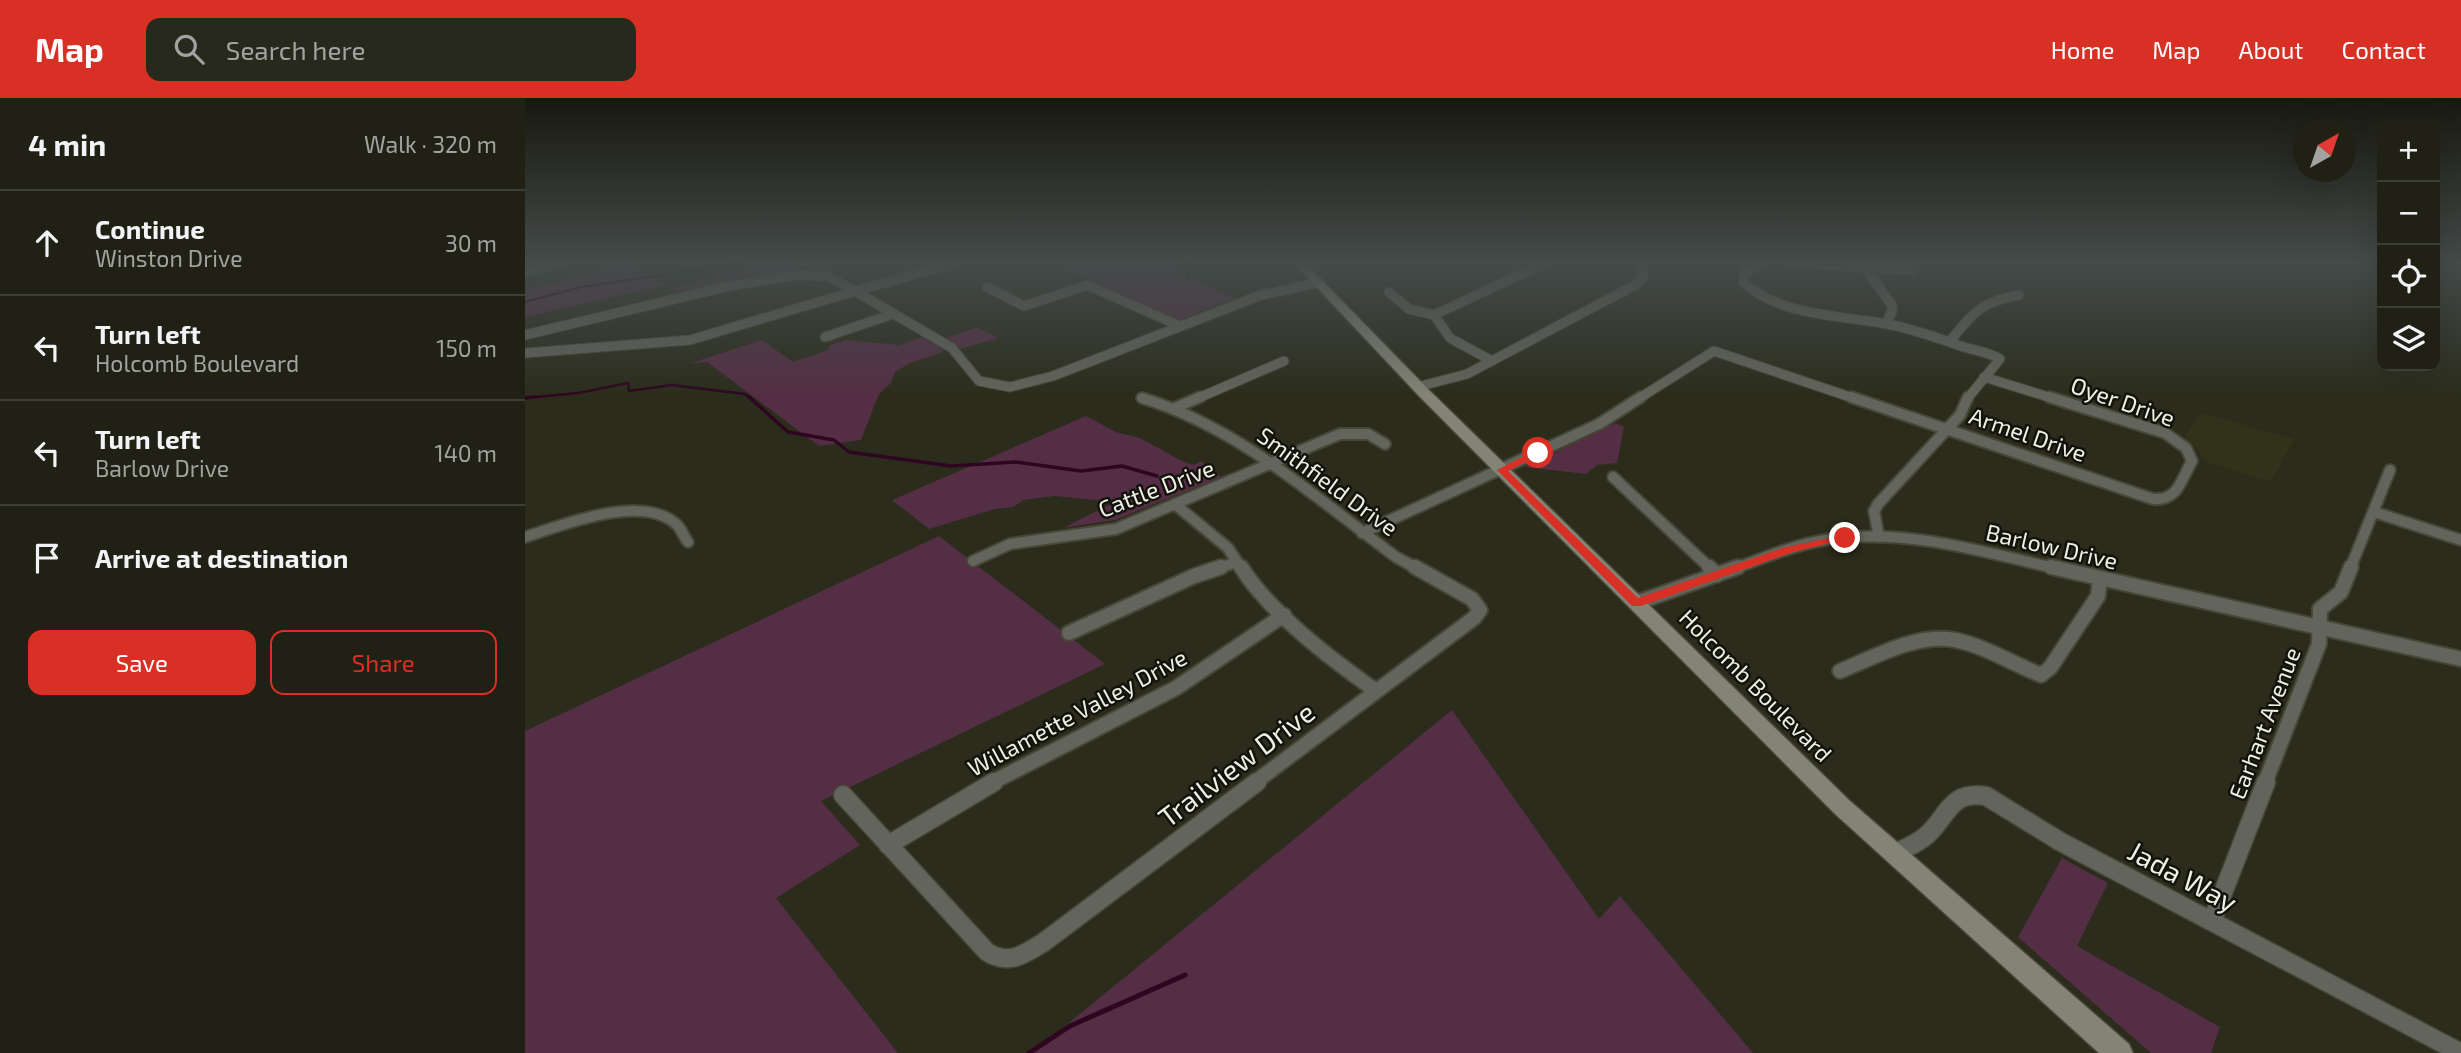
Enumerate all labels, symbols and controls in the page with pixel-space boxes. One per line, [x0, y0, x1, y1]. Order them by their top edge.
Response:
search box [146, 18, 636, 81]
text: Map [35, 29, 104, 69]
icon: search [170, 30, 208, 68]
text: Search here [226, 34, 365, 65]
text: Home [2051, 35, 2114, 64]
text: Map [2152, 35, 2200, 64]
text: About [2238, 35, 2304, 64]
text: Contact [2342, 35, 2426, 64]
north arrow [2293, 119, 2356, 182]
map controls [2377, 119, 2440, 371]
button: + [2377, 119, 2440, 182]
text: 4 min [28, 126, 106, 162]
text: Walk · 320 m [364, 130, 497, 158]
button: − [2377, 182, 2440, 245]
text: Continue [95, 213, 205, 244]
icon: ahead [28, 224, 66, 262]
text: 30 m [445, 229, 497, 257]
text: Winston Drive [95, 244, 242, 272]
button: locate [2377, 245, 2440, 308]
button: layers [2377, 308, 2440, 371]
text: Turn left [95, 318, 201, 349]
icon: left [28, 329, 66, 367]
text: 150 m [436, 334, 497, 362]
text: Holcomb Boulevard [95, 349, 299, 377]
street label: Oyer Drive [2067, 370, 2179, 432]
street label: Armel Drive [1966, 401, 2090, 467]
street label: Smithfield Drive [1252, 421, 1404, 541]
text: Turn left [95, 423, 201, 454]
icon: left [28, 434, 66, 472]
route start [1522, 437, 1553, 468]
text: 140 m [435, 439, 497, 467]
street label: Cattle Drive [1094, 453, 1218, 523]
text: Barlow Drive [95, 454, 229, 482]
street label: Barlow Drive [1983, 517, 2121, 575]
route end [1829, 522, 1860, 553]
icon: arrive [28, 539, 66, 577]
text: Arrive at destination [95, 542, 348, 573]
street label: Holcomb Boulevard [1674, 603, 1838, 767]
button: Save [28, 630, 256, 695]
button: Share [270, 630, 497, 695]
street label: Willamette Valley Drive [963, 642, 1191, 782]
street label: Earhart Avenue [2222, 643, 2306, 803]
street label: Trailview Drive [1151, 694, 1321, 834]
street label: Jada Way [2123, 833, 2243, 919]

